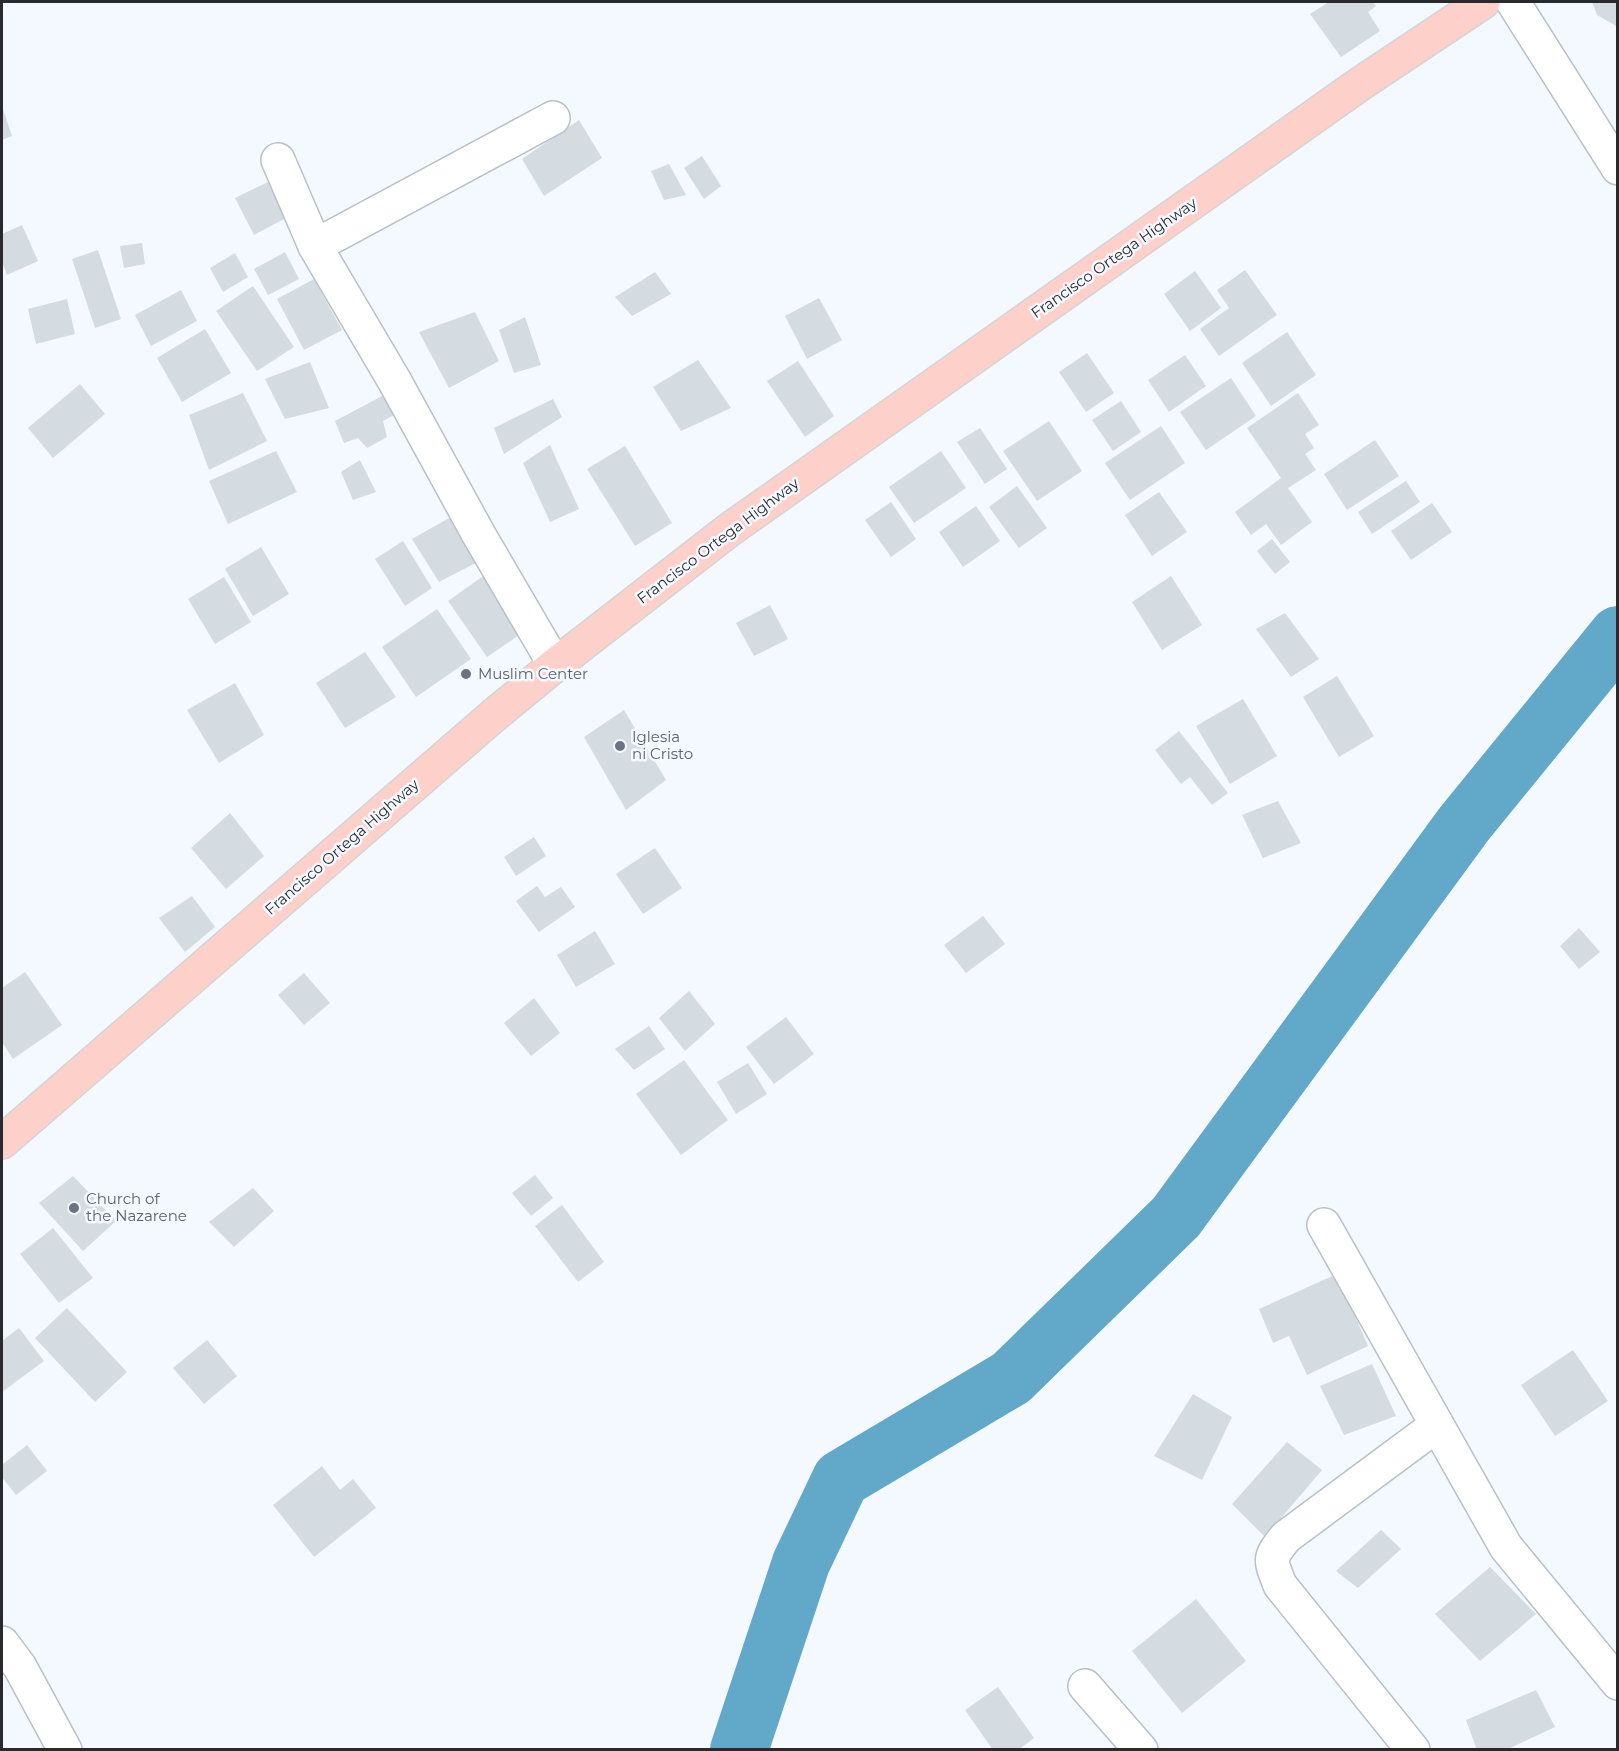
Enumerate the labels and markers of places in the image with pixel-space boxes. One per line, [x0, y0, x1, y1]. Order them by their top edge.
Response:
place label: Muslim Center [478, 664, 588, 683]
marker: Muslim Center [459, 667, 473, 681]
place label: Iglesia ni Cristo [632, 727, 693, 763]
marker: Iglesia ni Cristo [613, 739, 627, 753]
place label: Church of the Nazarene [86, 1189, 187, 1225]
marker: Church of the Nazarene [67, 1201, 81, 1215]

